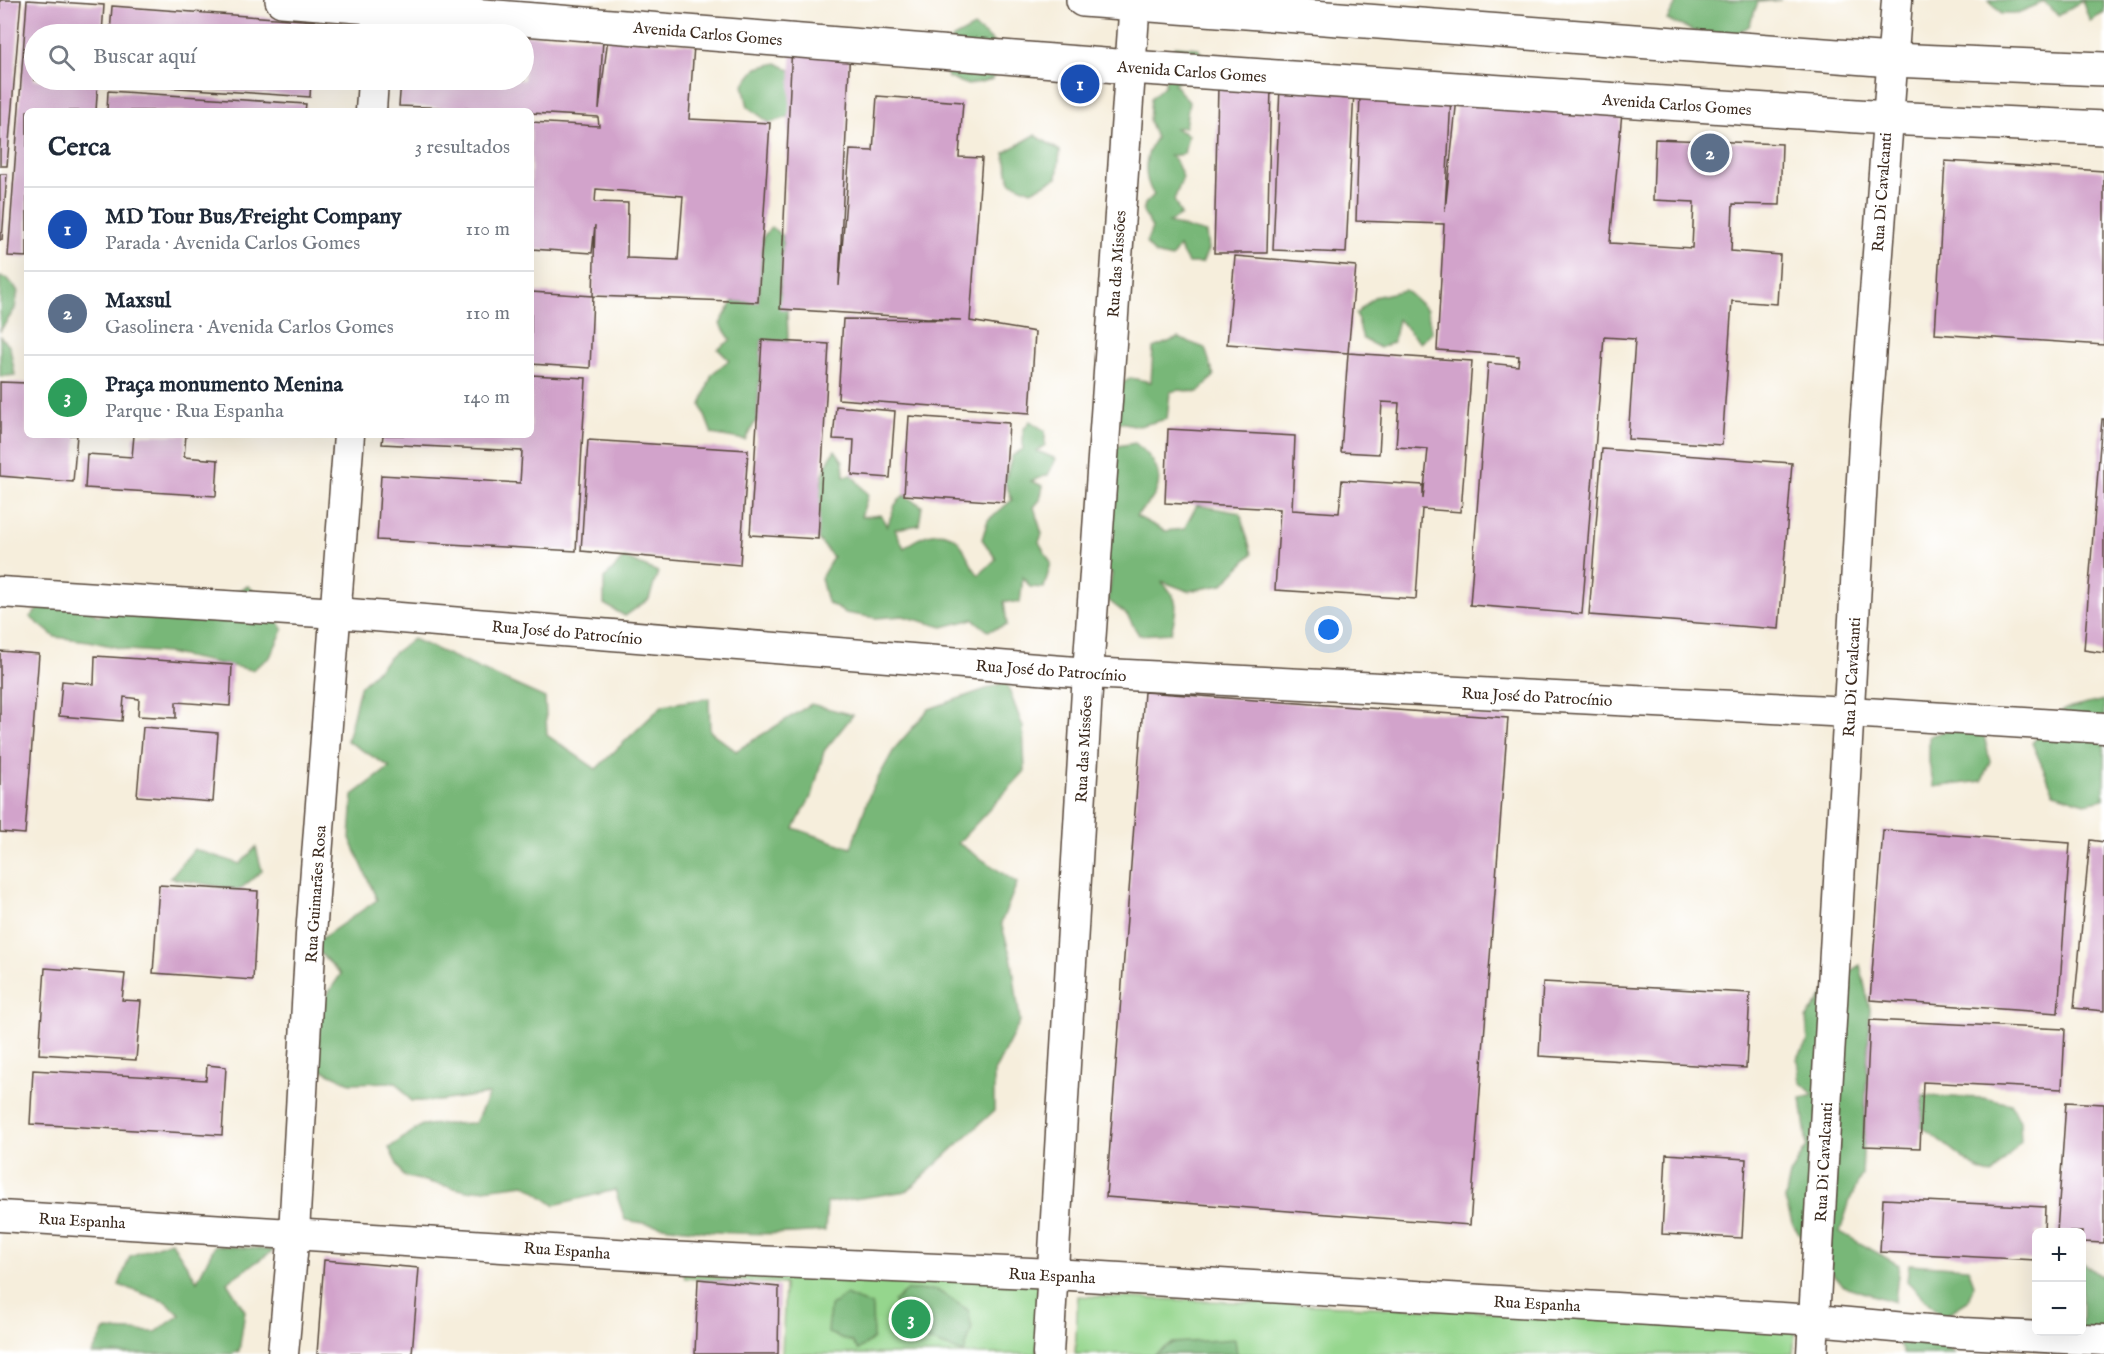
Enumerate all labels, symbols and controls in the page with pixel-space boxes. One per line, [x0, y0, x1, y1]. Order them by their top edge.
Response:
street label: Avenida Carlos Gomes [632, 18, 783, 51]
search box [24, 24, 534, 90]
icon: search [45, 41, 78, 74]
text: Buscar aquí [93, 43, 196, 71]
street label: Avenida Carlos Gomes [1116, 58, 1267, 88]
pin: 1 [1060, 62, 1100, 106]
street label: Avenida Carlos Gomes [1601, 91, 1752, 121]
pin: 2 [1690, 130, 1730, 176]
text: Cerca [48, 131, 110, 164]
street label: Rua Di Cavalcanti [1869, 132, 1897, 253]
text: 3 resultados [415, 135, 510, 160]
text: MD Tour Bus/Freight Company [105, 203, 402, 231]
street label: Rua das Missões [1104, 209, 1132, 318]
text: 1 [64, 217, 71, 242]
text: 110 m [466, 217, 510, 242]
text: Parada · Avenida Carlos Gomes [105, 231, 360, 256]
text: Maxsul [105, 287, 171, 315]
text: 2 [63, 301, 72, 326]
text: 110 m [466, 301, 510, 326]
text: Gasolinera · Avenida Carlos Gomes [105, 315, 394, 340]
text: Praça monumento Menina [105, 371, 343, 399]
text: 3 [64, 385, 71, 410]
text: 140 m [463, 385, 510, 410]
text: Parque · Rua Espanha [105, 399, 284, 424]
your location [1314, 615, 1343, 644]
street label: Rua José do Patrocínio [491, 617, 643, 651]
street label: Rua Di Cavalcanti [1840, 617, 1866, 737]
street label: Rua José do Patrocínio [975, 657, 1127, 687]
street label: Rua José do Patrocínio [1461, 684, 1613, 712]
street label: Rua das Missões [1072, 695, 1098, 803]
street label: Rua Guimarães Rosa [302, 825, 332, 964]
street label: Rua Di Cavalcanti [1812, 1102, 1838, 1222]
street label: Rua Espanha [38, 1210, 126, 1234]
map controls [2032, 1228, 2086, 1336]
button: + [2032, 1228, 2086, 1282]
street label: Rua Espanha [523, 1239, 611, 1265]
street label: Rua Espanha [1008, 1265, 1096, 1289]
button: − [2032, 1282, 2086, 1336]
street label: Rua Espanha [1493, 1293, 1581, 1317]
pin: 3 [892, 1296, 930, 1342]

